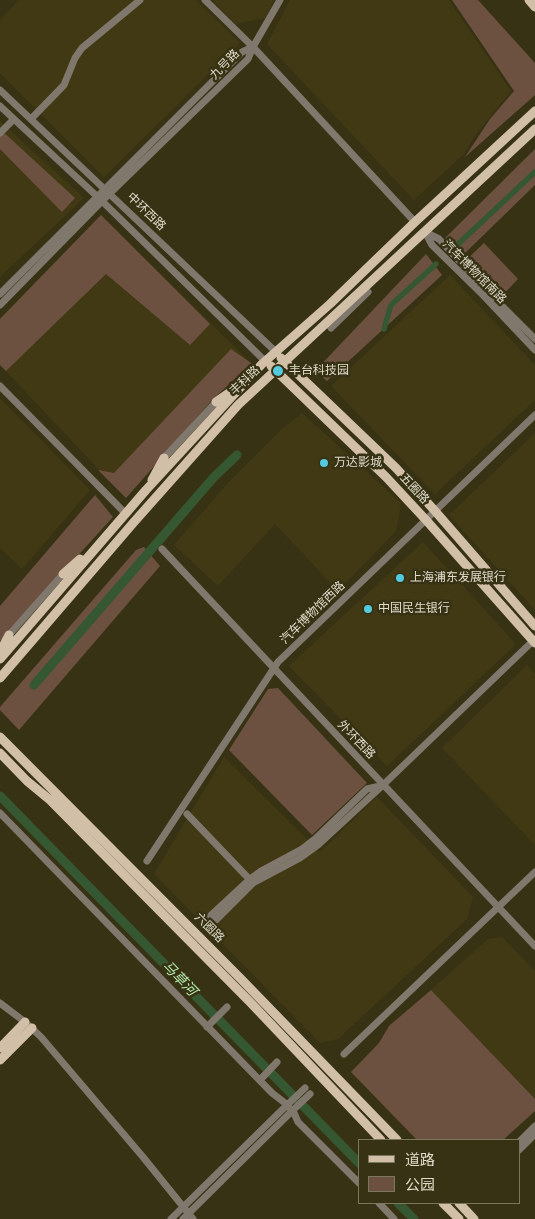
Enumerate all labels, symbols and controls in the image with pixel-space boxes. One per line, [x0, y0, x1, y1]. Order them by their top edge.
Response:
street label: 九号路 [207, 47, 243, 83]
street label: 中环西路 [124, 190, 168, 234]
street label: 汽车博物馆南路 [439, 237, 509, 307]
street label: 丰科路 [227, 363, 263, 399]
marker: 丰台科技园 [271, 364, 285, 378]
place label: 丰台科技园 [289, 364, 349, 378]
place label: 万达影城 [334, 456, 382, 470]
marker: 万达影城 [318, 457, 330, 469]
street label: 五圈路 [396, 471, 432, 507]
place label: 上海浦东发展银行 [410, 571, 506, 585]
marker: 上海浦东发展银行 [394, 572, 406, 584]
street label: 汽车博物馆西路 [278, 579, 348, 647]
place label: 中国民生银行 [378, 602, 450, 616]
marker: 中国民生银行 [362, 603, 374, 615]
street label: 外环西路 [334, 718, 378, 762]
street label: 六圈路 [191, 910, 227, 946]
water label: 马草河 [158, 958, 200, 1000]
legend [358, 1139, 520, 1204]
text: 道路 [405, 1151, 435, 1169]
text: 公园 [405, 1176, 435, 1194]

